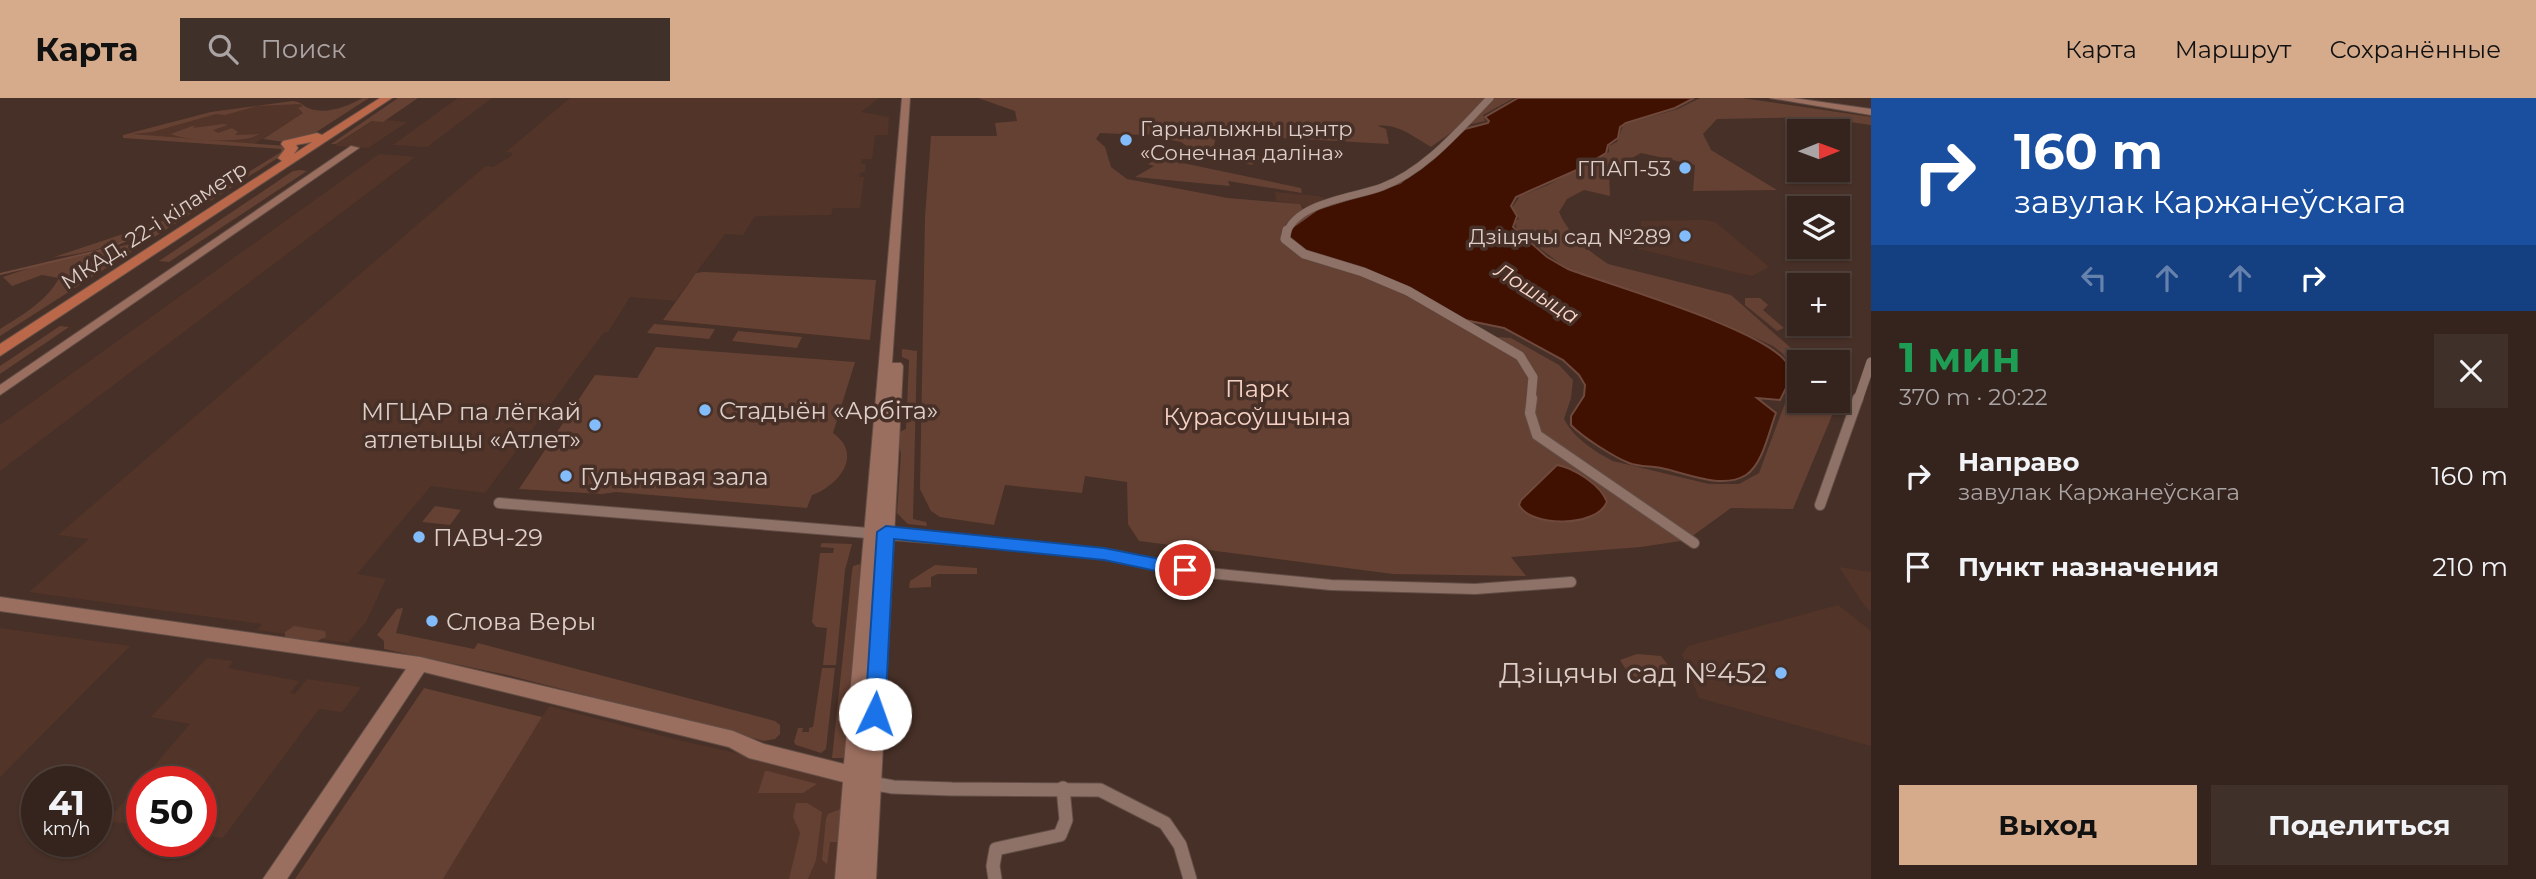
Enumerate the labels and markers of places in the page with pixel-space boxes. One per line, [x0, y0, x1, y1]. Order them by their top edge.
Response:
place label: Гарналыжны цэнтр «Сонечная даліна» [1140, 116, 1353, 165]
marker: Гарналыжны цэнтр «Сонечная даліна» [1118, 132, 1134, 148]
place label: ГПАП-53 [1577, 156, 1671, 181]
marker: ГПАП-53 [1677, 160, 1693, 176]
place label: Дзіцячы сад №289 [1469, 224, 1671, 249]
marker: Дзіцячы сад №289 [1677, 228, 1693, 244]
place label: Стадыён «Арбіта» [719, 396, 938, 425]
place label: МГЦАР па лёгкай атлетыцы «Атлет» [361, 397, 581, 454]
marker: Стадыён «Арбіта» [697, 402, 713, 418]
marker: МГЦАР па лёгкай атлетыцы «Атлет» [587, 417, 603, 433]
place label: Гульнявая зала [580, 462, 769, 491]
marker: Гульнявая зала [558, 468, 574, 484]
place label: ПАВЧ-29 [433, 523, 543, 552]
marker: ПАВЧ-29 [411, 529, 427, 545]
pin [1155, 540, 1215, 600]
place label: Слова Веры [446, 607, 596, 636]
marker: Слова Веры [424, 613, 440, 629]
place label: Дзіцячы сад №452 [1499, 656, 1767, 690]
marker: Дзіцячы сад №452 [1773, 665, 1789, 681]

